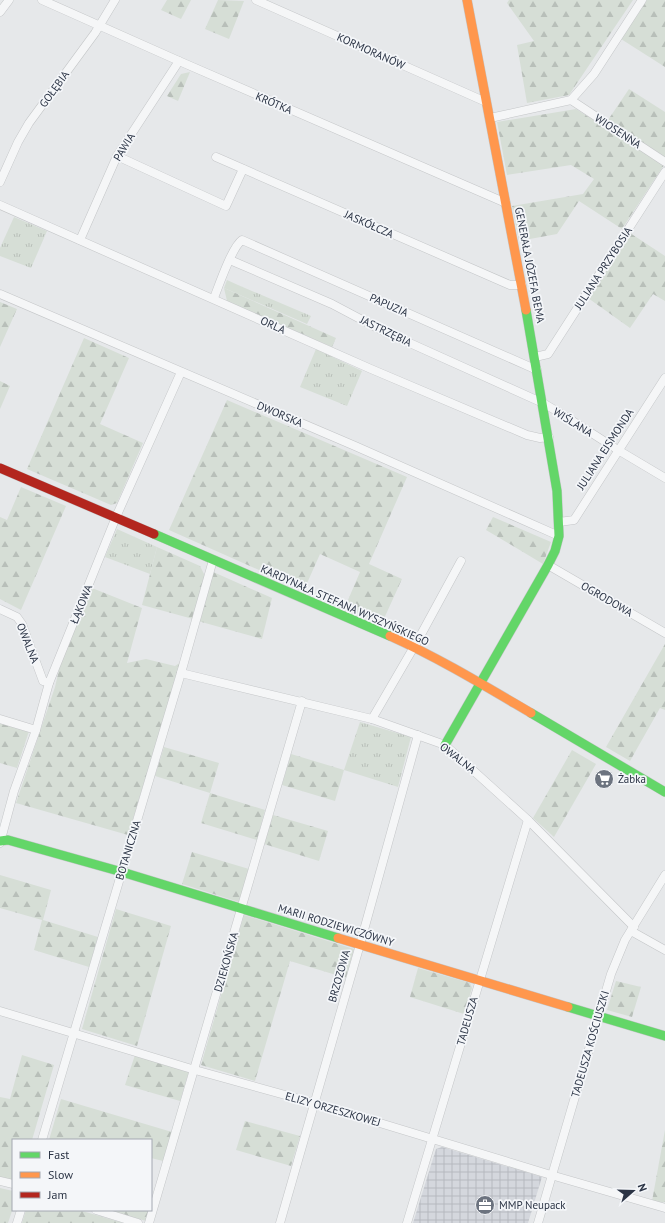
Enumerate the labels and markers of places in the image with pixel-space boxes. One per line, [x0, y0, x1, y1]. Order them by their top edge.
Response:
supermarket icon: Żabka [593, 768, 615, 790]
place label: Żabka [618, 772, 646, 786]
office icon: MMP Neupack [474, 1194, 496, 1216]
place label: MMP Neupack [499, 1198, 566, 1212]

